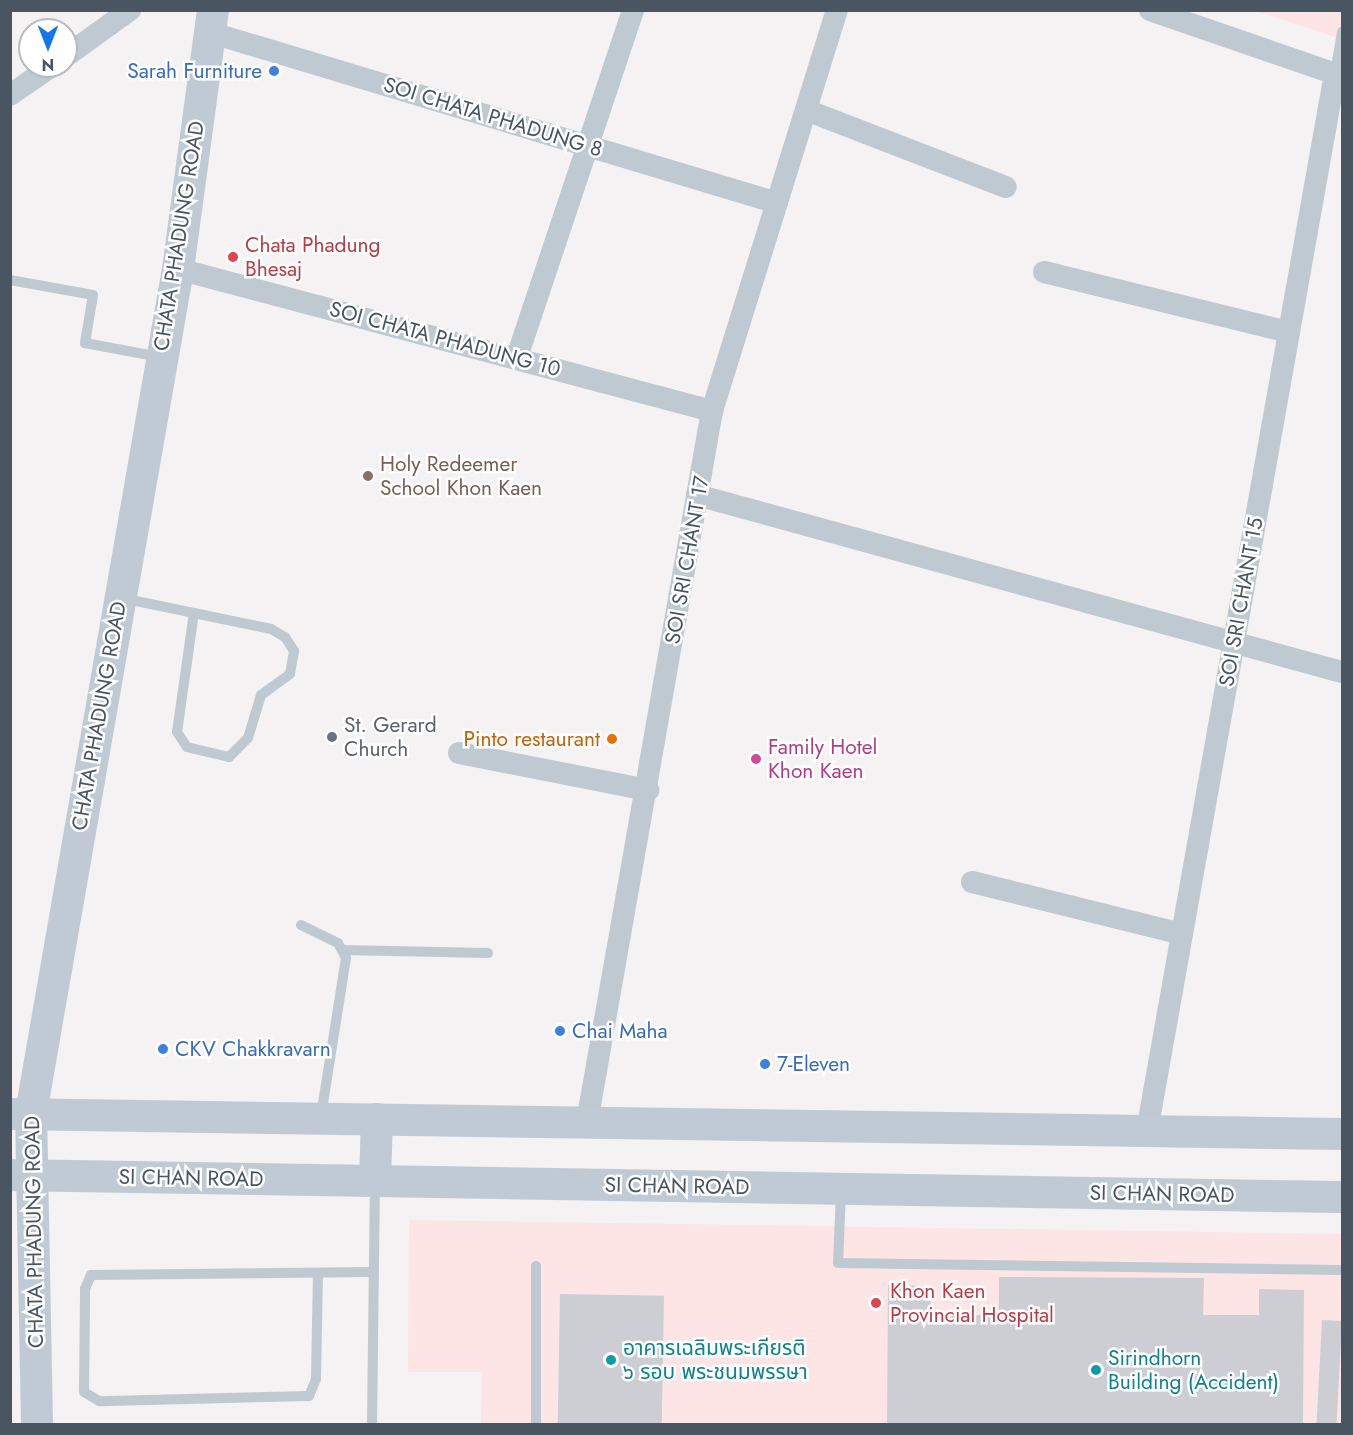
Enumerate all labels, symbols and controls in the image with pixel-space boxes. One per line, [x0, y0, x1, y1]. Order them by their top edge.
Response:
north arrow [18, 18, 78, 78]
text: N [42, 53, 54, 76]
place label: Sarah Furniture [127, 58, 262, 84]
marker: Sarah Furniture [267, 64, 281, 78]
street label: SOI CHATA PHADUNG 8 [381, 72, 605, 162]
street label: CHATA PHADUNG ROAD [148, 119, 210, 353]
place label: Chata Phadung Bhesaj [245, 232, 381, 282]
marker: Chata Phadung Bhesaj [226, 250, 240, 264]
street label: SOI CHATA PHADUNG 10 [327, 296, 563, 382]
place label: Holy Redeemer School Khon Kaen [380, 451, 542, 501]
marker: Holy Redeemer School Khon Kaen [361, 469, 375, 483]
street label: SOI SRI CHANT 17 [660, 474, 714, 646]
street label: SOI SRI CHANT 15 [1214, 516, 1268, 688]
street label: CHATA PHADUNG ROAD [66, 600, 132, 832]
place label: St. Gerard Church [344, 712, 437, 762]
place label: Pinto restaurant [464, 726, 600, 752]
marker: St. Gerard Church [325, 730, 339, 744]
marker: Pinto restaurant [605, 732, 619, 746]
place label: Family Hotel Khon Kaen [768, 734, 877, 784]
marker: Family Hotel Khon Kaen [749, 752, 763, 766]
place label: Chai Maha [572, 1018, 668, 1044]
marker: Chai Maha [553, 1024, 567, 1038]
place label: CKV Chakkravarn [175, 1036, 331, 1062]
marker: CKV Chakkravarn [156, 1042, 170, 1056]
place label: 7-Eleven [777, 1051, 850, 1077]
marker: 7-Eleven [758, 1057, 772, 1071]
street label: CHATA PHADUNG ROAD [19, 1116, 49, 1348]
street label: SI CHAN ROAD [118, 1164, 264, 1192]
street label: SI CHAN ROAD [604, 1172, 750, 1200]
street label: SI CHAN ROAD [1089, 1180, 1235, 1208]
place label: Khon Kaen Provincial Hospital [890, 1278, 1054, 1328]
marker: Khon Kaen Provincial Hospital [867, 1294, 885, 1312]
place label: อาคารเฉลิมพระเกียรติ ๖ รอบ พระชนมพรรษา [623, 1335, 808, 1385]
place label: Sirindhorn Building (Accident) [1108, 1345, 1279, 1395]
marker: อาคารเฉลิมพระเกียรติ ๖ รอบ พระชนมพรรษา [604, 1353, 618, 1367]
marker: Sirindhorn Building (Accident) [1089, 1363, 1103, 1377]

